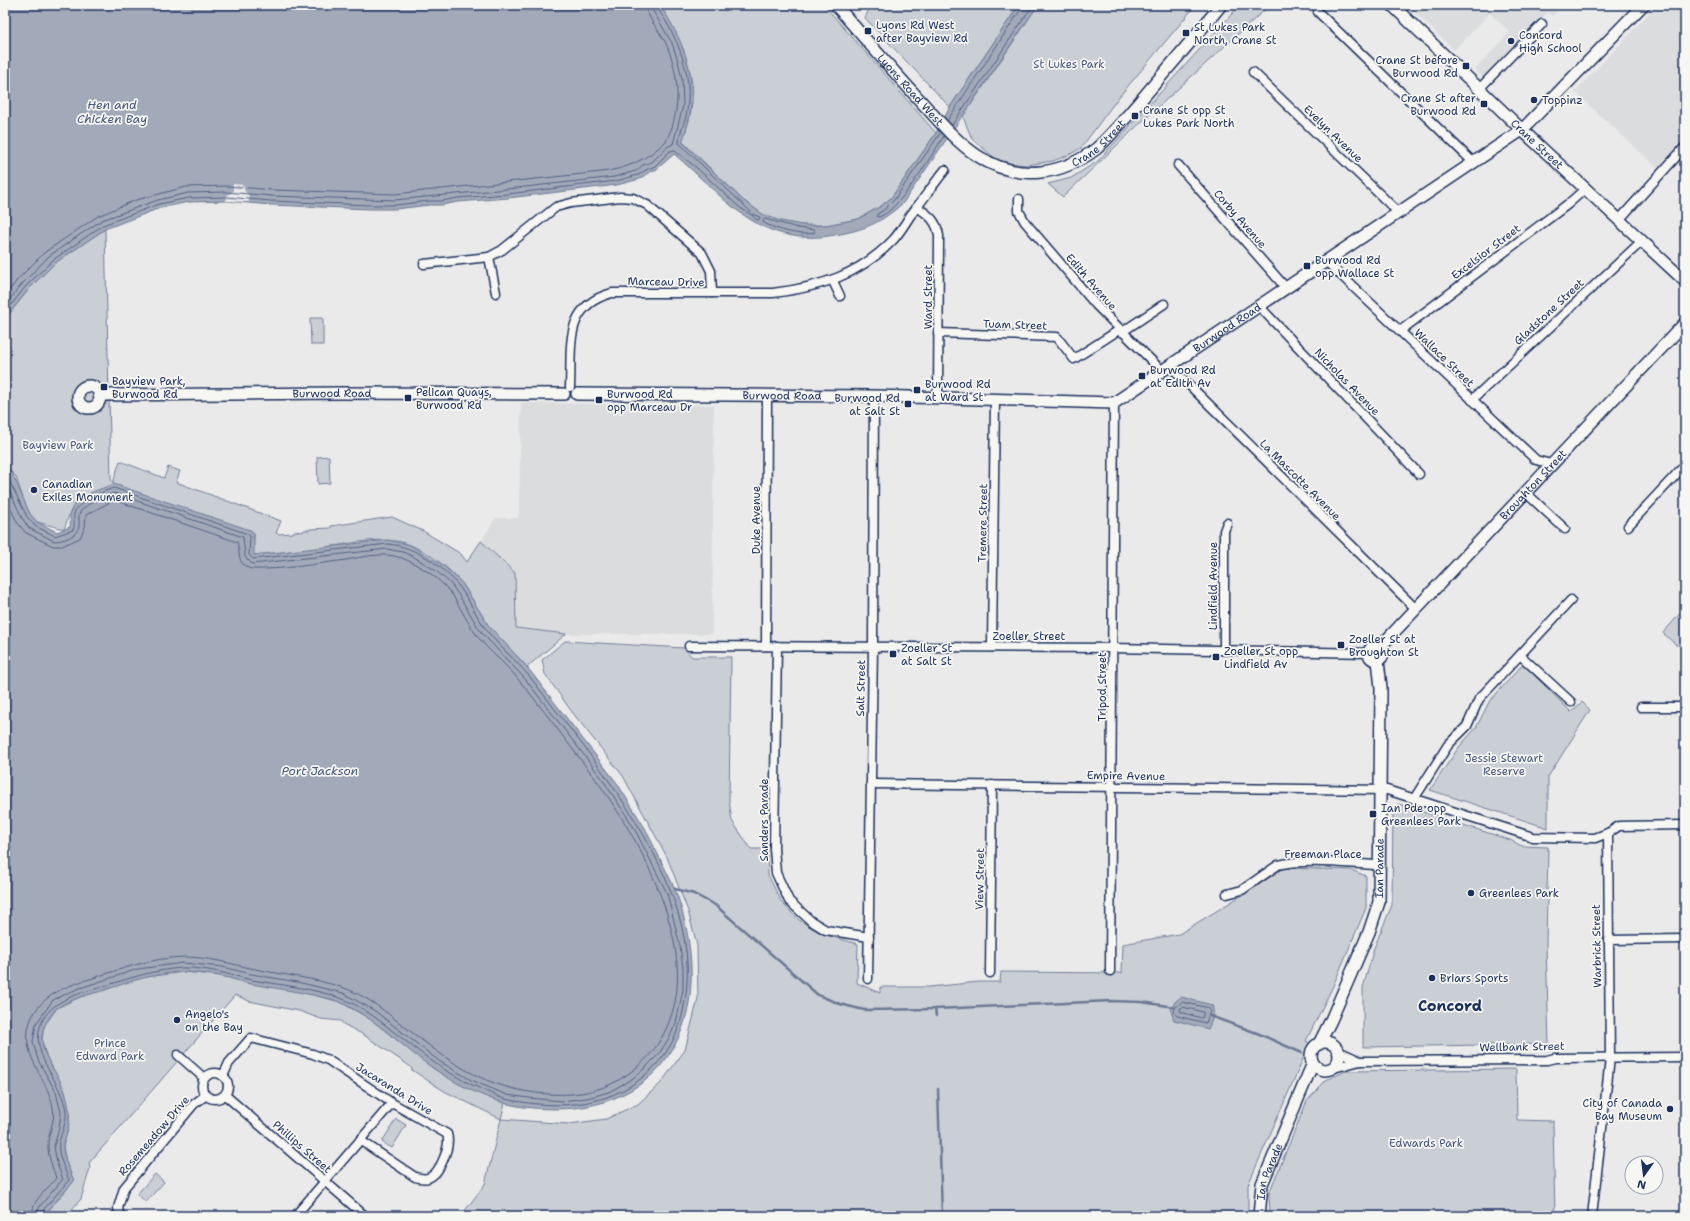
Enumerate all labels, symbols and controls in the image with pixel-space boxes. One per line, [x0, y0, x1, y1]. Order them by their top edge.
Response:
place label: Lyons Rd West after Bayview Rd [876, 18, 968, 46]
place label: St Lukes Park North, Crane St [1194, 20, 1277, 48]
marker: Lyons Rd West after Bayview Rd [863, 26, 873, 36]
marker: St Lukes Park North, Crane St [1181, 28, 1191, 38]
place label: Concord High School [1519, 28, 1583, 56]
marker: Concord High School [1506, 36, 1516, 46]
street label: Lyons Road West [874, 51, 947, 129]
place label: Crane St before Burwood Rd [1376, 53, 1458, 81]
park label: St Lukes Park [1033, 57, 1105, 72]
marker: Crane St before Burwood Rd [1461, 61, 1471, 71]
place label: Crane St after Burwood Rd [1401, 91, 1476, 119]
place label: Toppinz [1542, 93, 1583, 108]
marker: Toppinz [1529, 95, 1539, 105]
water label: Hen and Chicken Bay [77, 97, 147, 127]
marker: Crane St after Burwood Rd [1479, 99, 1489, 109]
street label: Evelyn Avenue [1300, 102, 1366, 166]
place label: Crane St opp St Lukes Park North [1143, 103, 1235, 131]
marker: Crane St opp St Lukes Park North [1130, 111, 1140, 121]
street label: Crane Street [1069, 116, 1129, 170]
street label: Crane Street [1508, 116, 1567, 172]
street label: Corby Avenue [1210, 186, 1270, 252]
street label: Excelsior Street [1448, 221, 1524, 283]
street label: Edith Avenue [1062, 250, 1120, 314]
place label: Burwood Rd opp Wallace St [1315, 253, 1394, 281]
marker: Burwood Rd opp Wallace St [1302, 261, 1312, 271]
street label: Ward Street [921, 265, 936, 329]
street label: Marceau Drive [627, 274, 705, 290]
street label: Gladstone Street [1511, 276, 1587, 348]
street label: Burwood Road [1190, 299, 1264, 356]
street label: Tuam Street [983, 316, 1048, 334]
street label: Wallace Street [1411, 326, 1477, 391]
street label: Nicholas Avenue [1311, 345, 1383, 419]
place label: Burwood Rd at Edith Av [1150, 363, 1216, 391]
marker: Burwood Rd at Edith Av [1137, 371, 1147, 381]
place label: Bayview Park, Burwood Rd [112, 374, 185, 402]
place label: Burwood Rd at Ward St [925, 377, 991, 405]
marker: Bayview Park, Burwood Rd [99, 382, 109, 392]
street label: Burwood Road [292, 385, 372, 401]
place label: Pelican Quays, Burwood Rd [416, 385, 492, 413]
marker: Burwood Rd at Ward St [912, 385, 922, 395]
place label: Burwood Rd opp Marceau Dr [607, 387, 692, 415]
street label: Burwood Road [742, 388, 822, 403]
place label: Burwood Rd at Salt St [834, 391, 900, 419]
marker: Pelican Quays, Burwood Rd [403, 393, 413, 403]
marker: Burwood Rd opp Marceau Dr [594, 395, 604, 405]
marker: Burwood Rd at Salt St [903, 399, 913, 409]
street label: La Mascotte Avenue [1256, 436, 1344, 524]
park label: Bayview Park [22, 438, 94, 453]
street label: Broughton Street [1496, 446, 1570, 523]
place label: Canadian Exiles Monument [42, 477, 133, 505]
street label: Tremere Street [975, 483, 991, 563]
marker: Canadian Exiles Monument [29, 485, 39, 495]
street label: Duke Avenue [749, 486, 764, 554]
street label: Lindfield Avenue [1206, 542, 1221, 630]
street label: Zoeller Street [993, 629, 1066, 644]
place label: Zoeller St at Broughton St [1349, 632, 1419, 660]
marker: Zoeller St at Broughton St [1336, 640, 1346, 650]
place label: Zoeller St at Salt St [901, 641, 953, 669]
place label: Zoeller St opp Lindfield Av [1224, 644, 1298, 672]
marker: Zoeller St at Salt St [888, 649, 898, 659]
street label: Tripod Street [1095, 652, 1110, 722]
marker: Zoeller St opp Lindfield Av [1211, 652, 1221, 662]
street label: Salt Street [853, 659, 869, 717]
park label: Jessie Stewart Reserve [1465, 751, 1543, 779]
water label: Port Jackson [282, 763, 358, 779]
street label: Empire Avenue [1087, 768, 1165, 784]
street label: Sanders Parade [757, 778, 772, 862]
place label: Ian Pde opp Greenlees Park [1381, 801, 1461, 829]
marker: Ian Pde opp Greenlees Park [1368, 809, 1378, 819]
street label: Ian Parade [1372, 838, 1387, 898]
street label: Freeman Place [1284, 847, 1362, 862]
street label: View Street [972, 848, 988, 910]
place label: Greenlees Park [1479, 886, 1559, 901]
marker: Greenlees Park [1466, 888, 1476, 898]
street label: Warbrick Street [1589, 904, 1605, 988]
place label: Briars Sports [1440, 971, 1509, 986]
marker: Briars Sports [1427, 973, 1437, 983]
district label: Concord [1418, 996, 1482, 1016]
place label: Angelo's on the Bay [185, 1007, 243, 1035]
marker: Angelo's on the Bay [172, 1015, 182, 1025]
park label: Prince Edward Park [76, 1036, 144, 1064]
street label: Wellbank Street [1479, 1039, 1565, 1055]
street label: Jacaranda Drive [353, 1059, 435, 1119]
street label: Rosemeadow Drive [115, 1093, 193, 1179]
place label: City of Canada Bay Museum [1583, 1096, 1663, 1124]
marker: City of Canada Bay Museum [1665, 1104, 1675, 1114]
street label: Phillips Street [269, 1117, 335, 1177]
park label: Edwards Park [1389, 1136, 1463, 1151]
street label: Ian Parade [1253, 1141, 1286, 1201]
north arrow [1624, 1155, 1664, 1195]
text: N [1635, 1176, 1648, 1193]

